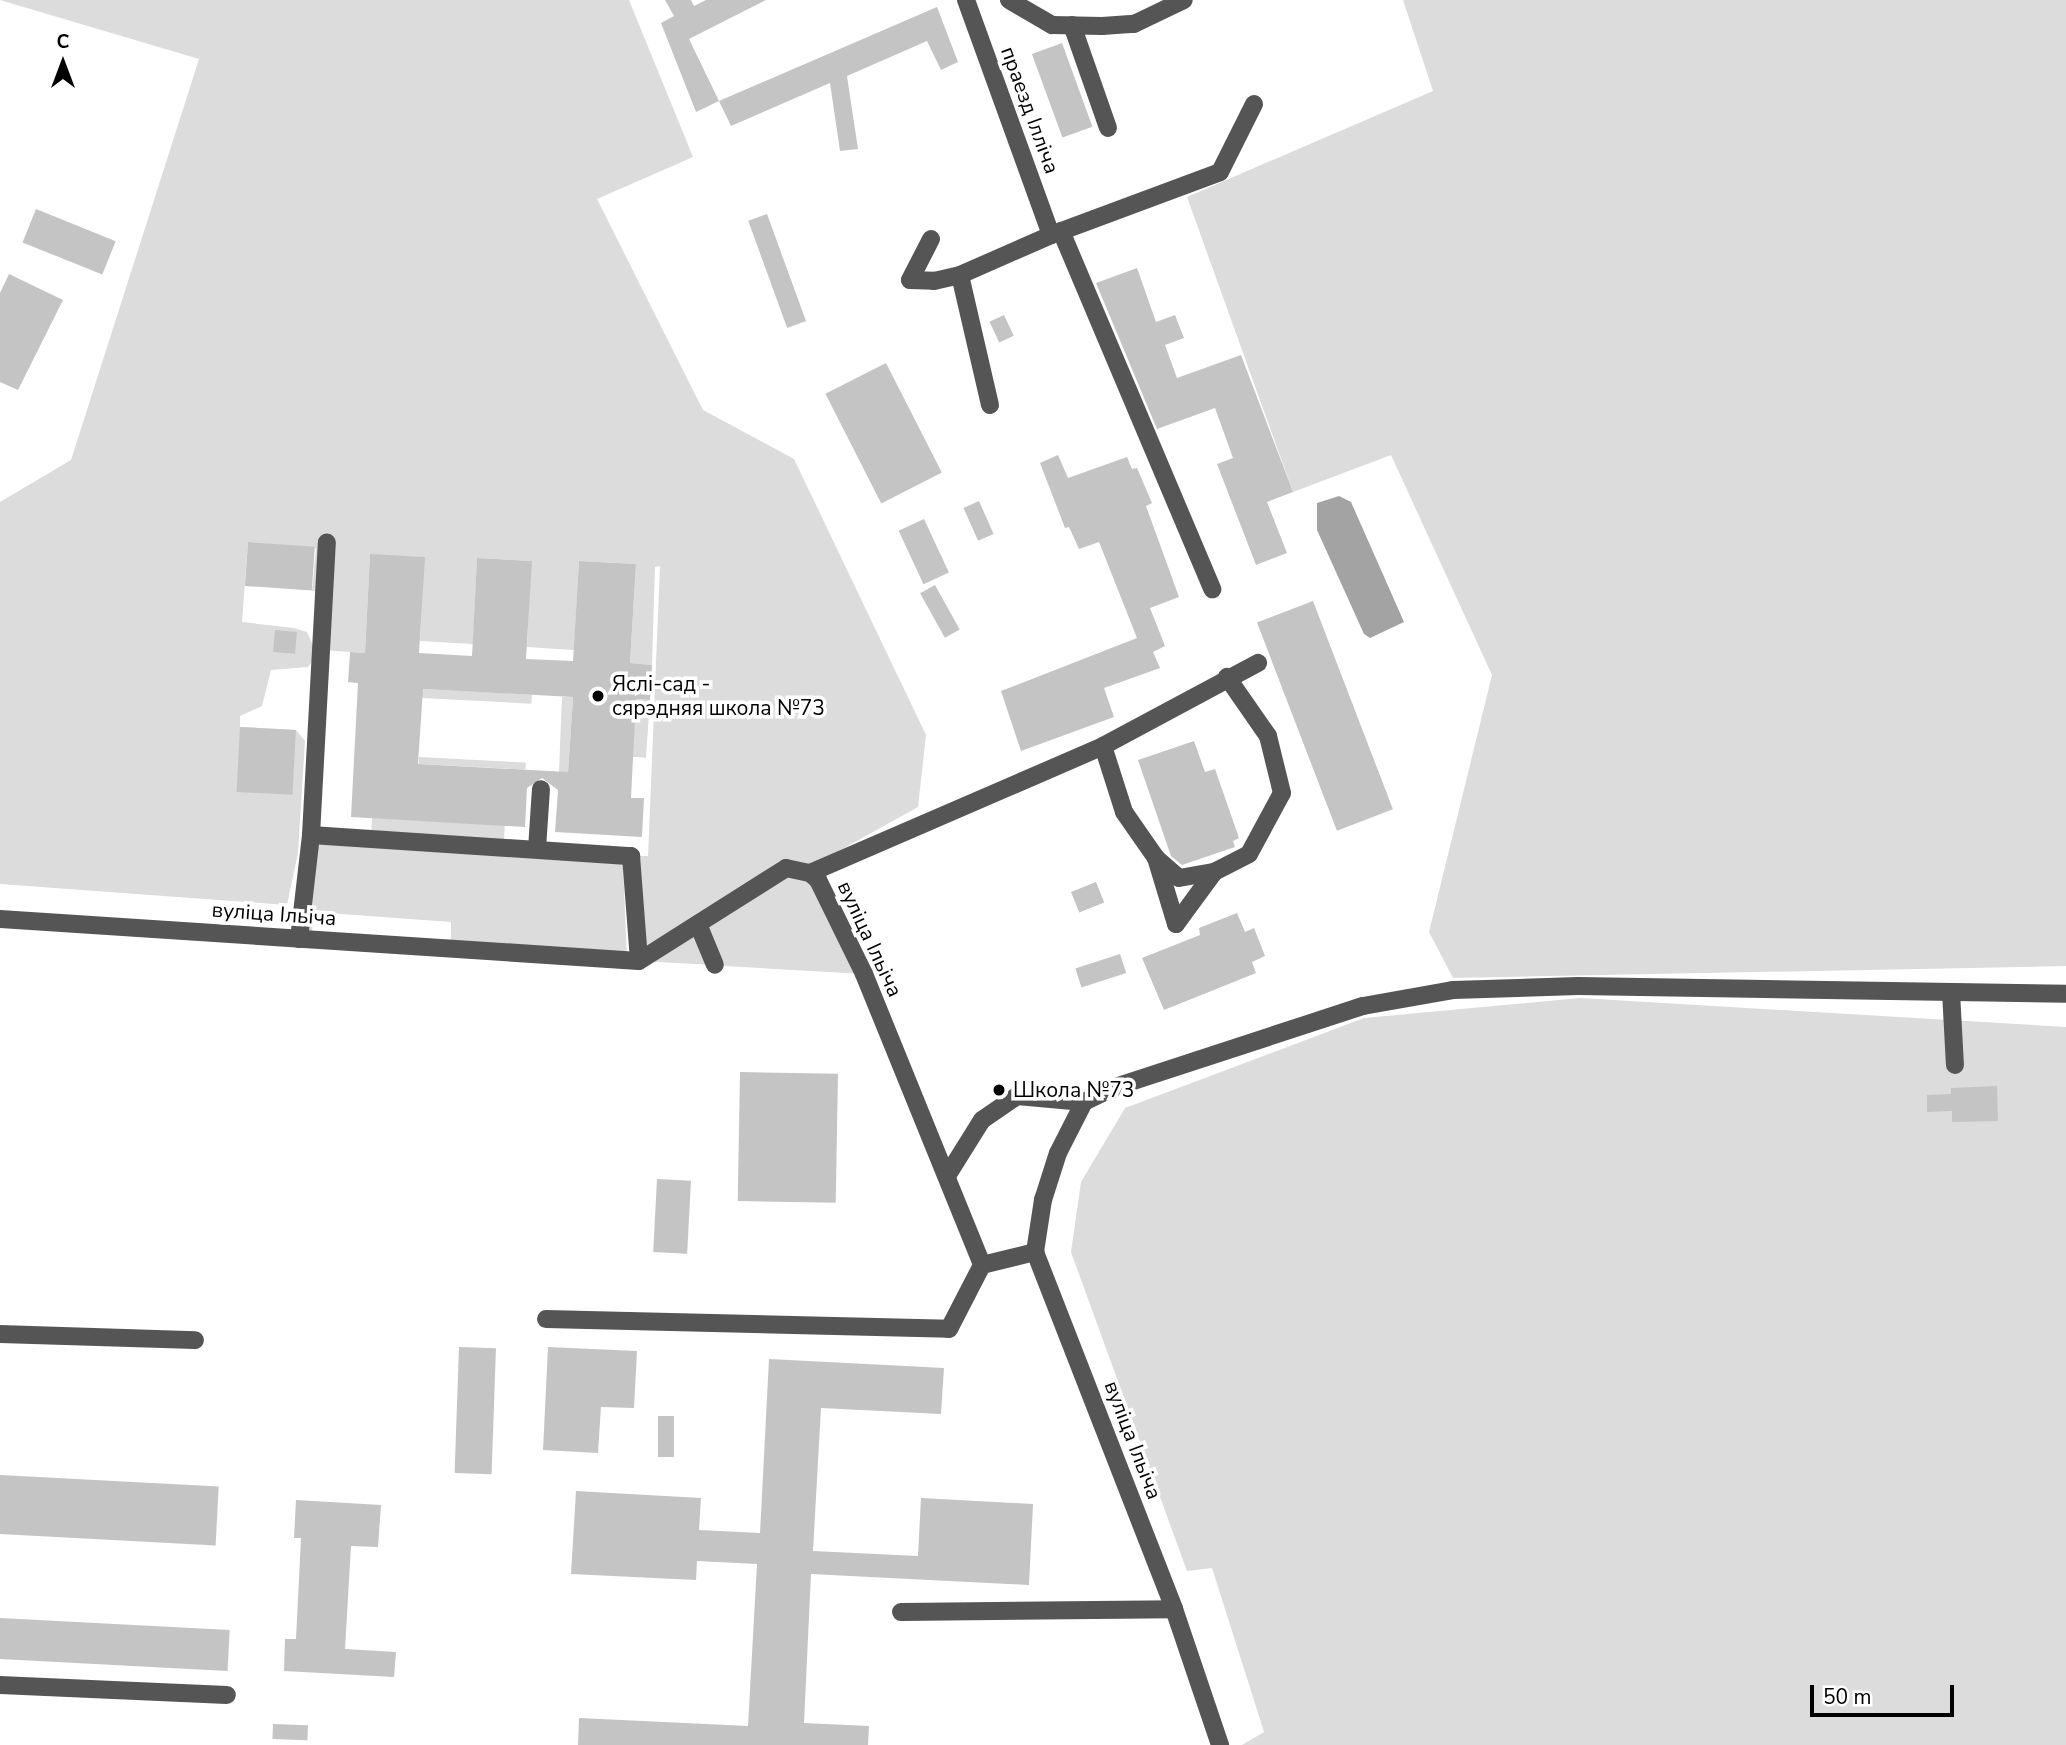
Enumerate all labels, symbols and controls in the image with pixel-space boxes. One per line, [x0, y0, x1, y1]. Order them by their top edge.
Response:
north arrow [28, 28, 98, 98]
text: С [57, 29, 69, 55]
street label: праезд Ілліча [995, 43, 1065, 177]
place label: Яслі-сад - сярэдняя школа №73 [612, 671, 825, 721]
marker: Яслі-сад - сярэдняя школа №73 [590, 688, 606, 704]
street label: вуліца Ільіча [832, 877, 908, 1001]
street label: вуліца Ільіча [211, 897, 337, 931]
place label: Школа №73 [1013, 1077, 1134, 1103]
marker: Школа №73 [991, 1082, 1007, 1098]
street label: вуліца Ільіча [1099, 1377, 1167, 1503]
scale bar [1814, 1672, 1958, 1716]
text: 50 m [1823, 1683, 1872, 1711]

